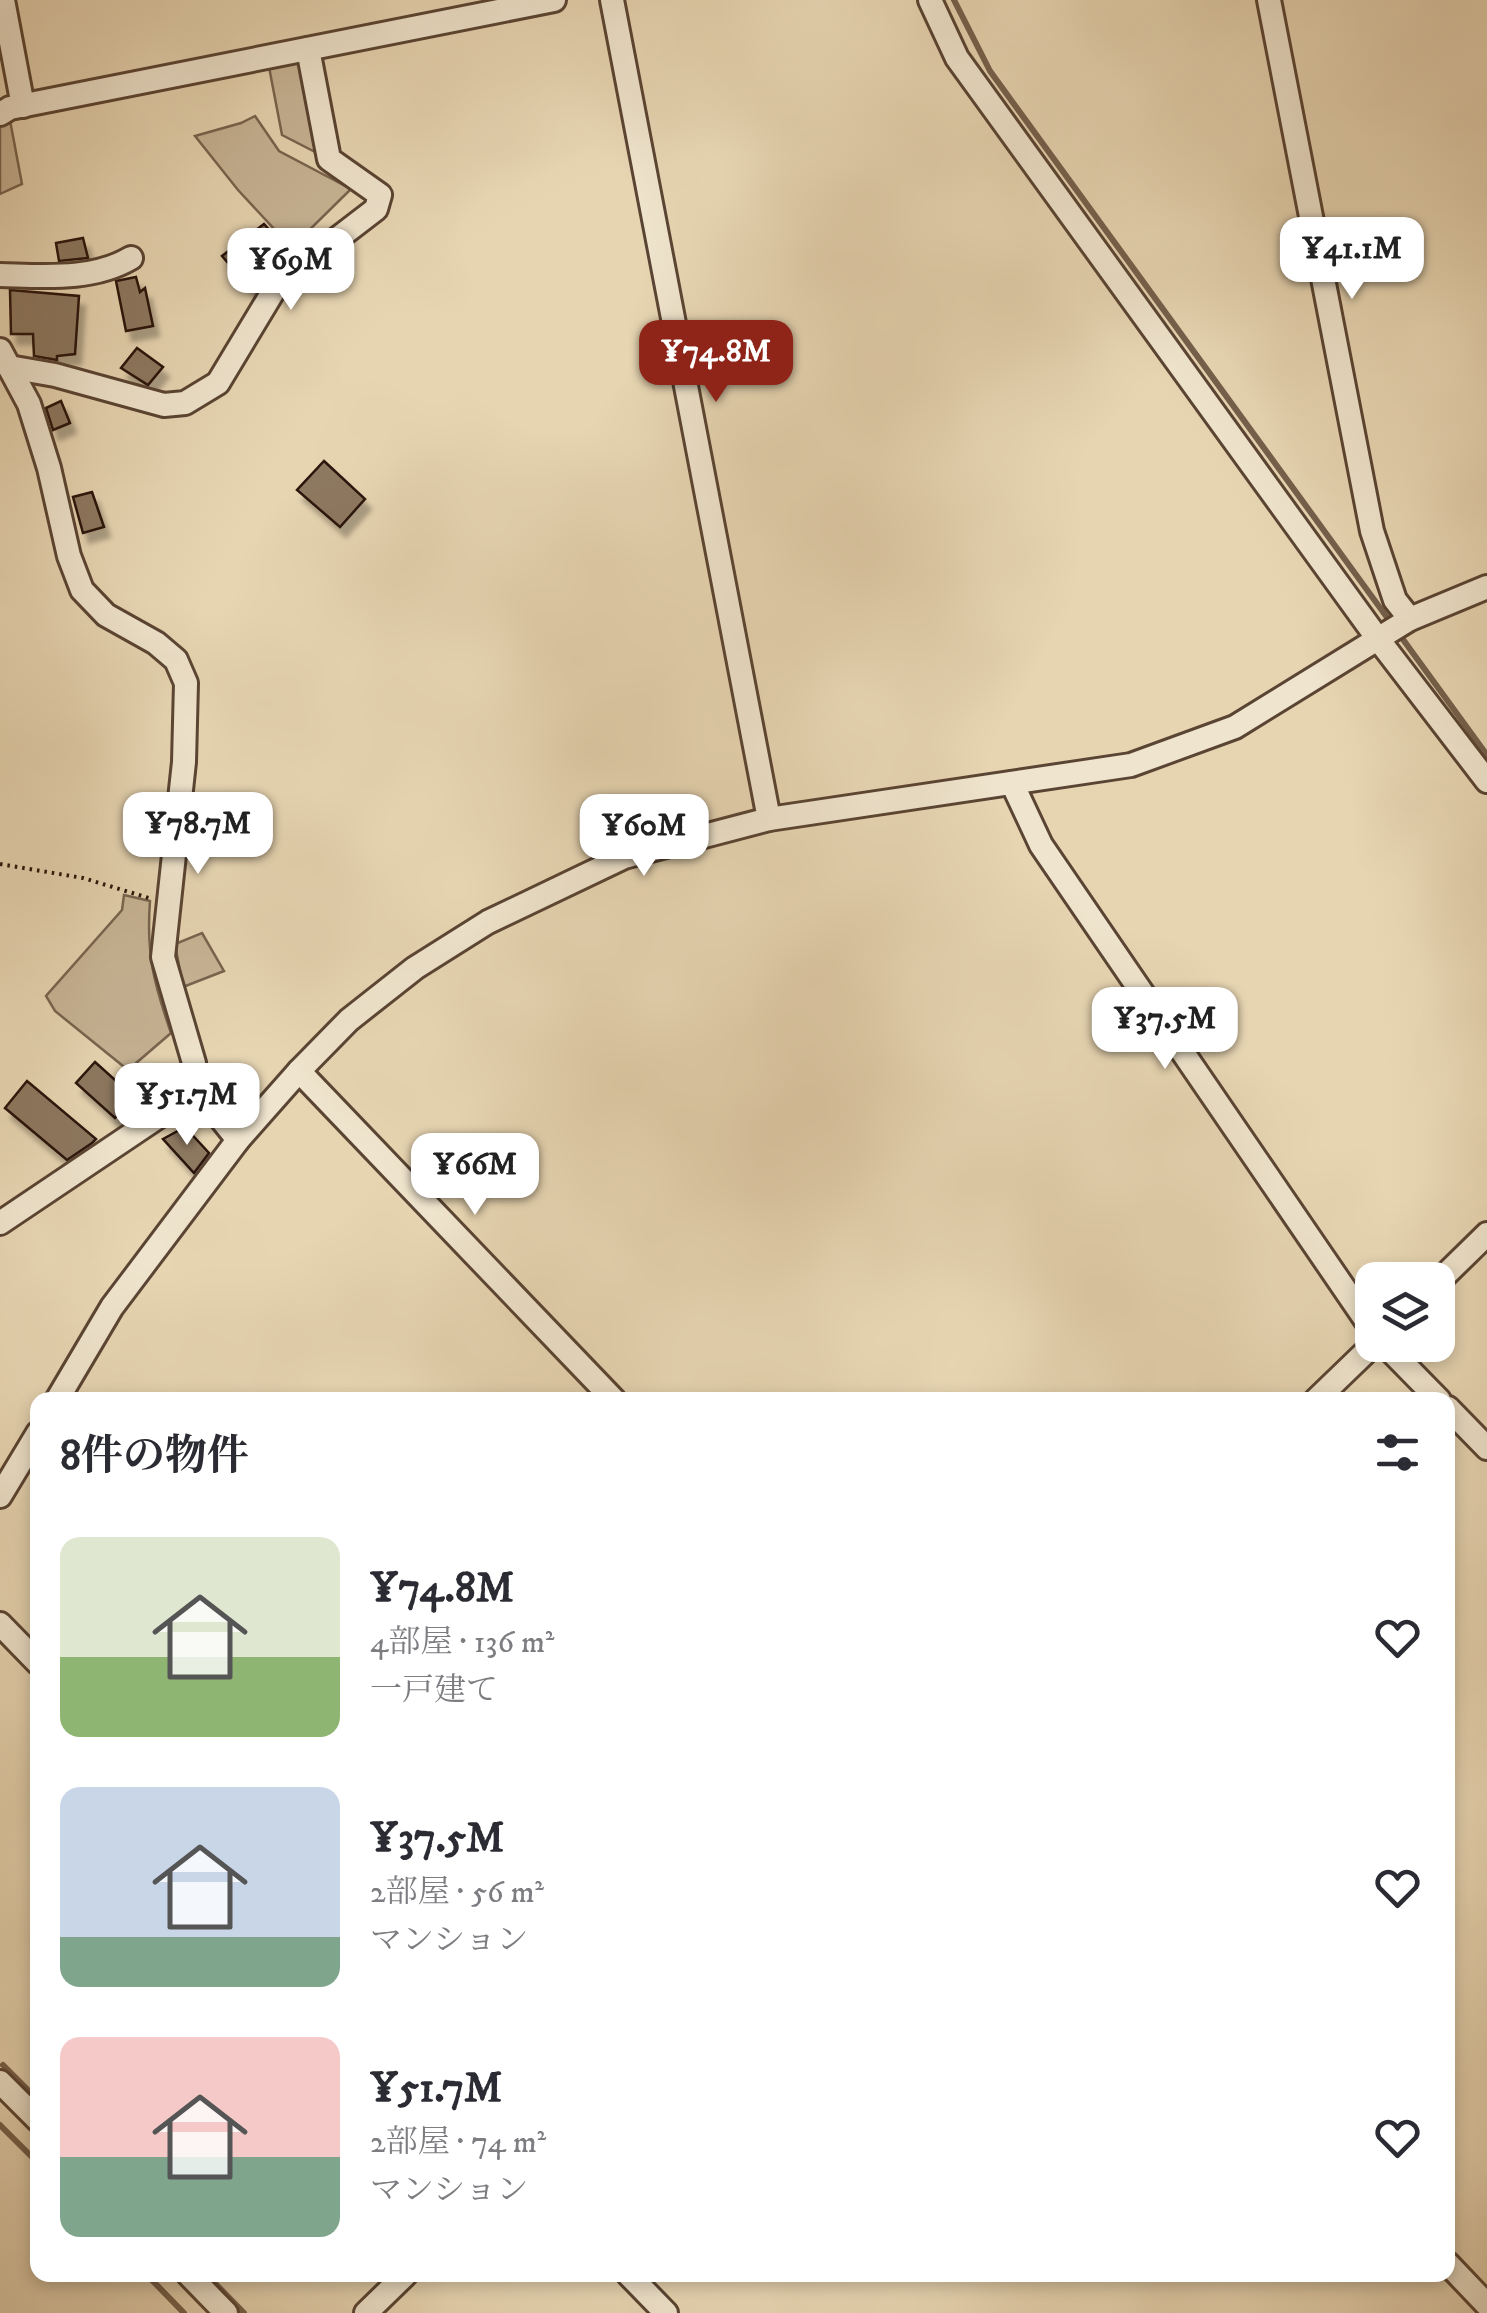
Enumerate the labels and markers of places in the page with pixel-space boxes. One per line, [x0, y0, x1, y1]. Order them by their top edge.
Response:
pin: ¥41.1M [1271, 217, 1433, 302]
pin: ¥69M [232, 228, 350, 313]
pin: ¥74.8M [635, 320, 797, 405]
pin: ¥78.7M [117, 792, 279, 877]
pin: ¥60M [585, 794, 703, 879]
pin: ¥37.5M [1084, 987, 1246, 1072]
pin: ¥51.7M [106, 1063, 268, 1148]
pin: ¥66M [416, 1133, 534, 1218]

